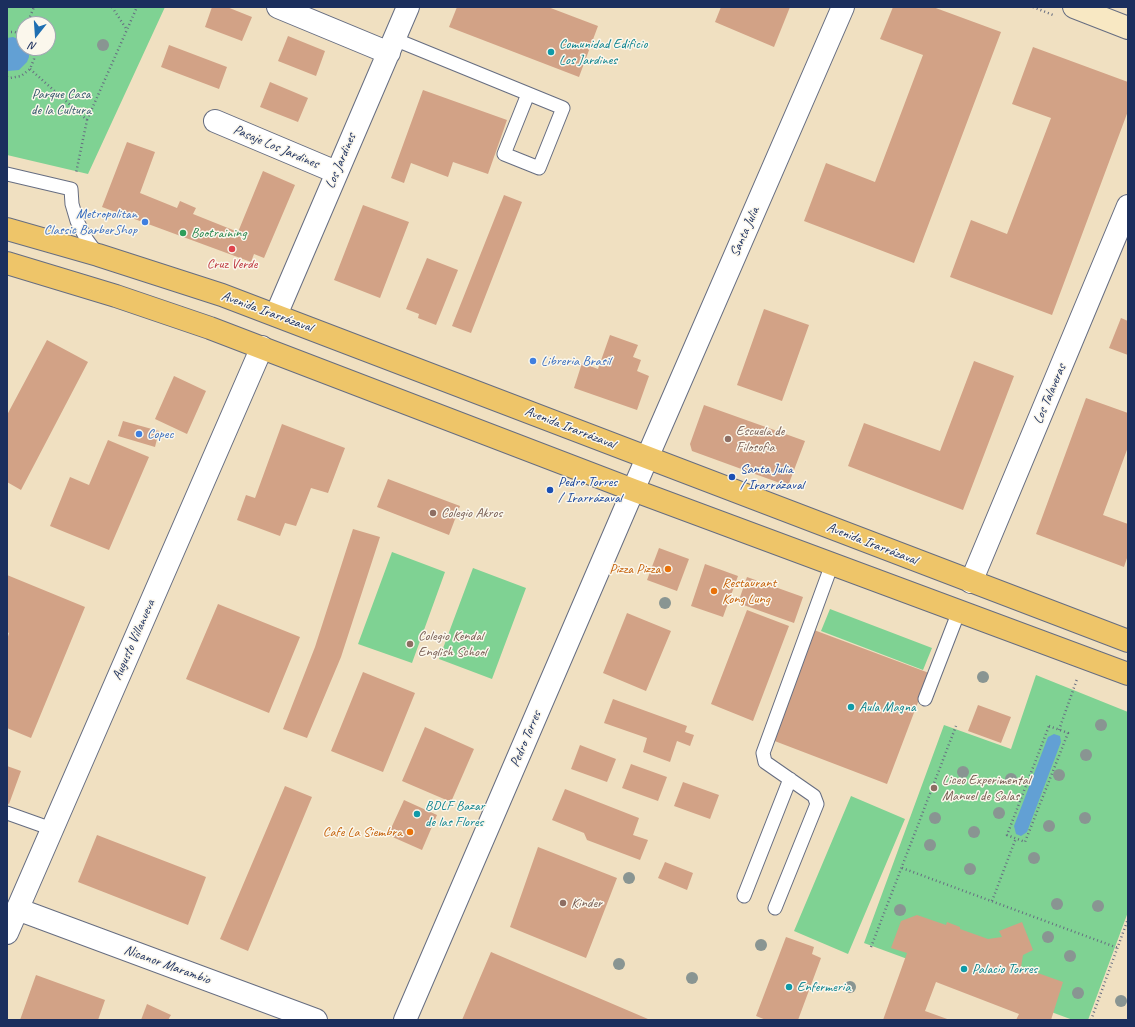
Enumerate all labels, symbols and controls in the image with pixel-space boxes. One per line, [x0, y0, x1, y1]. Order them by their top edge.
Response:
north arrow [16, 16, 56, 56]
place label: Comunidad Edificio Los Jardines [559, 36, 647, 68]
text: N [27, 39, 38, 54]
marker: Comunidad Edificio Los Jardines [546, 47, 556, 57]
park label: Parque Casa de la Cultura [31, 86, 91, 118]
street label: Pasaje Los Jardines [231, 121, 321, 173]
street label: Los Jardines [322, 131, 360, 191]
street label: Santa Julia [727, 204, 763, 260]
place label: Metropolitan Classic BarberShop [44, 206, 137, 238]
marker: Metropolitan Classic BarberShop [140, 217, 150, 227]
place label: Bootraining [191, 225, 246, 241]
marker: Bootraining [178, 228, 188, 238]
marker: Cruz Verde [227, 244, 237, 254]
place label: Cruz Verde [207, 256, 257, 272]
street label: Avenida Irarrázaval [219, 288, 315, 336]
place label: Libreria Brasil [541, 353, 611, 369]
marker: Libreria Brasil [528, 356, 538, 366]
street label: Los Talaveras [1030, 362, 1070, 426]
street label: Avenida Irarrázaval [522, 403, 618, 453]
place label: Escuela de Filosofia [736, 423, 784, 456]
place label: Copec [147, 426, 173, 442]
marker: Copec [134, 429, 144, 439]
marker: Escuela de Filosofia [723, 434, 733, 444]
place label: Santa Julia / Irarrázaval [740, 461, 804, 494]
marker: Santa Julia / Irarrázaval [727, 472, 737, 482]
place label: Pedro Torres / Irarrázaval [558, 474, 622, 506]
marker: Pedro Torres / Irarrázaval [545, 485, 555, 495]
place label: Colegio Akros [441, 505, 502, 521]
marker: Colegio Akros [428, 508, 438, 518]
street label: Avenida Irarrázaval [824, 519, 920, 569]
place label: Pizza Pizza [609, 561, 660, 577]
marker: Pizza Pizza [663, 564, 673, 574]
place label: Restaurant Kong Lung [722, 575, 776, 608]
marker: Restaurant Kong Lung [709, 586, 719, 596]
street label: Augusto Villanueva [109, 597, 159, 683]
place label: Colegio Kendal English School [418, 628, 486, 660]
marker: Colegio Kendal English School [405, 639, 415, 649]
place label: Aula Magna [859, 699, 916, 715]
marker: Aula Magna [846, 702, 856, 712]
street label: Pedro Torres [507, 709, 545, 769]
place label: Liceo Experimental Manuel de Salas [942, 772, 1030, 804]
marker: Liceo Experimental Manuel de Salas [929, 783, 939, 793]
place label: BDLF Bazar de las Flores [425, 798, 485, 830]
marker: BDLF Bazar de las Flores [412, 809, 422, 819]
place label: Cafe La Siembra [323, 824, 402, 840]
marker: Cafe La Siembra [405, 827, 415, 837]
place label: Kinder [571, 895, 602, 911]
marker: Kinder [558, 898, 568, 908]
street label: Nicanor Marambio [122, 942, 212, 988]
place label: Palacio Torres [972, 961, 1037, 977]
marker: Palacio Torres [959, 964, 969, 974]
place label: Enfermeria [797, 979, 851, 995]
marker: Enfermeria [784, 982, 794, 992]

